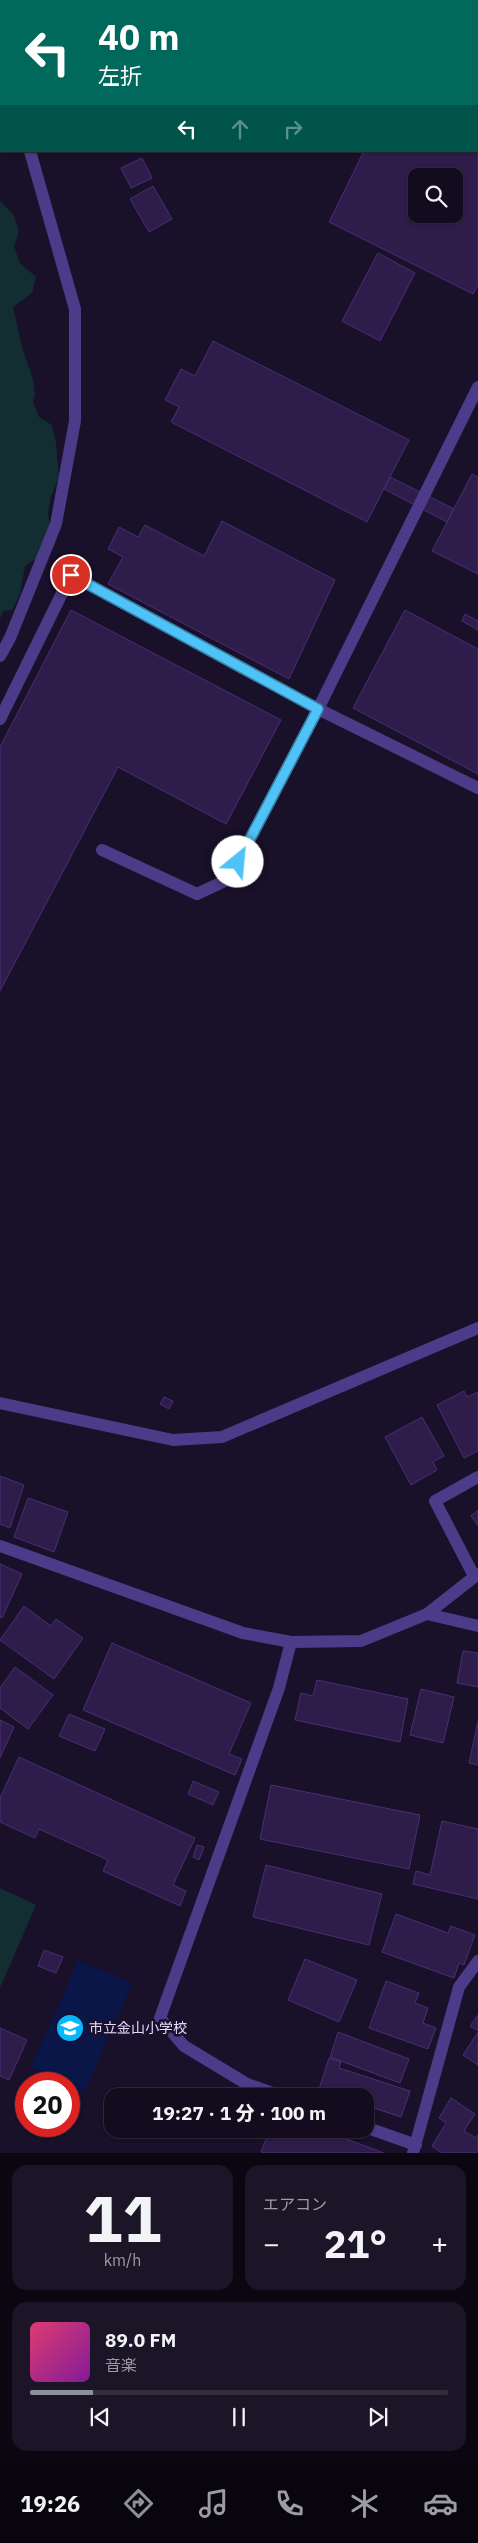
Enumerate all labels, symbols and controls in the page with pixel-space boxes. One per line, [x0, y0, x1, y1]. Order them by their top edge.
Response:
text: 40 m [98, 14, 180, 60]
icon: left [15, 20, 80, 85]
text: 左折 [98, 61, 142, 90]
icon: left [173, 115, 201, 143]
icon: ahead [226, 115, 254, 143]
icon: right [279, 115, 307, 143]
map controls [408, 168, 463, 223]
button: search [408, 168, 463, 223]
pin [50, 554, 92, 596]
icon: arrive [57, 561, 85, 589]
position arrow [211, 835, 263, 887]
school or university icon: 市立金山小学校 [55, 2013, 85, 2043]
place label: 市立金山小学校 [89, 2019, 187, 2037]
speed limit sign: 20 [15, 2072, 80, 2137]
text: 19:27 · 1 分 · 100 m [152, 2101, 326, 2125]
text: 11 [83, 2175, 162, 2260]
text: エアコン [263, 2194, 327, 2214]
text: 21° [324, 2219, 387, 2268]
text: − [263, 2225, 280, 2262]
text: + [431, 2225, 448, 2262]
text: km/h [104, 2250, 141, 2270]
text: 89.0 FM [105, 2328, 176, 2352]
text: 音楽 [105, 2355, 137, 2375]
icon: previous [86, 2403, 114, 2431]
icon: pause [225, 2403, 253, 2431]
icon: next [364, 2403, 392, 2431]
icon: directions [121, 2486, 156, 2521]
icon: music [196, 2486, 231, 2521]
icon: phone [272, 2486, 307, 2521]
icon: climate [347, 2486, 382, 2521]
icon: car [423, 2486, 458, 2521]
text: 19:26 [20, 2489, 80, 2518]

